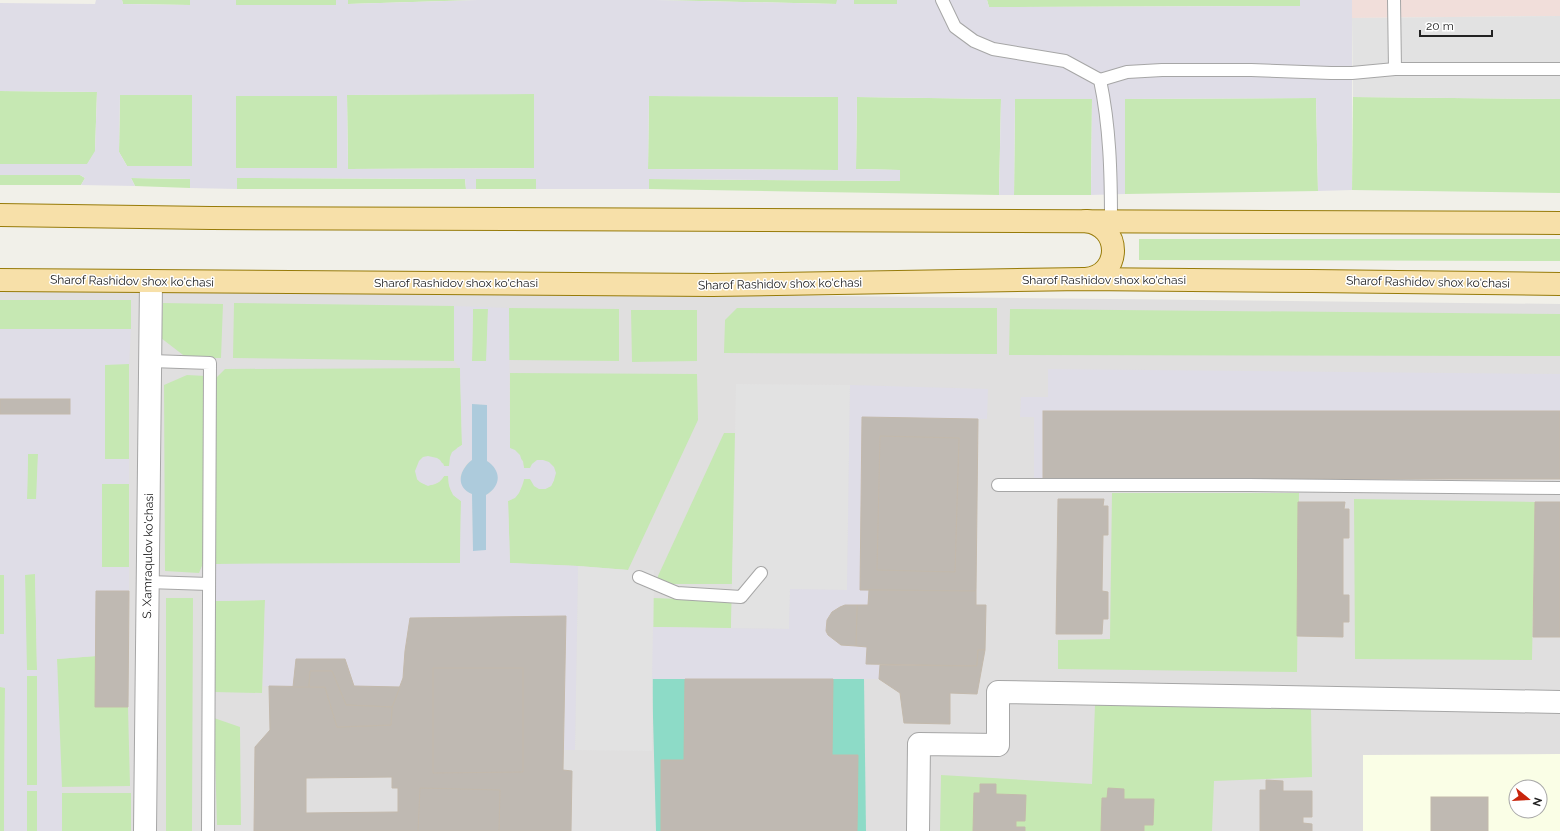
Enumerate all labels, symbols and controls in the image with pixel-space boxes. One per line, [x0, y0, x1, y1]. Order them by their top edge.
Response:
scale bar [1420, 12, 1492, 38]
text: 20 m [1426, 19, 1454, 33]
street label: Sharof Rashidov shox ko'chasi [50, 273, 214, 289]
street label: Sharof Rashidov shox ko'chasi [1022, 273, 1186, 287]
street label: Sharof Rashidov shox ko'chasi [1346, 274, 1510, 290]
street label: Sharof Rashidov shox ko'chasi [374, 276, 538, 290]
street label: Sharof Rashidov shox ko'chasi [698, 276, 862, 292]
street label: S. Xamraqulov ko'chasi [140, 493, 156, 619]
north arrow [1508, 779, 1548, 819]
text: N [1530, 796, 1545, 808]

